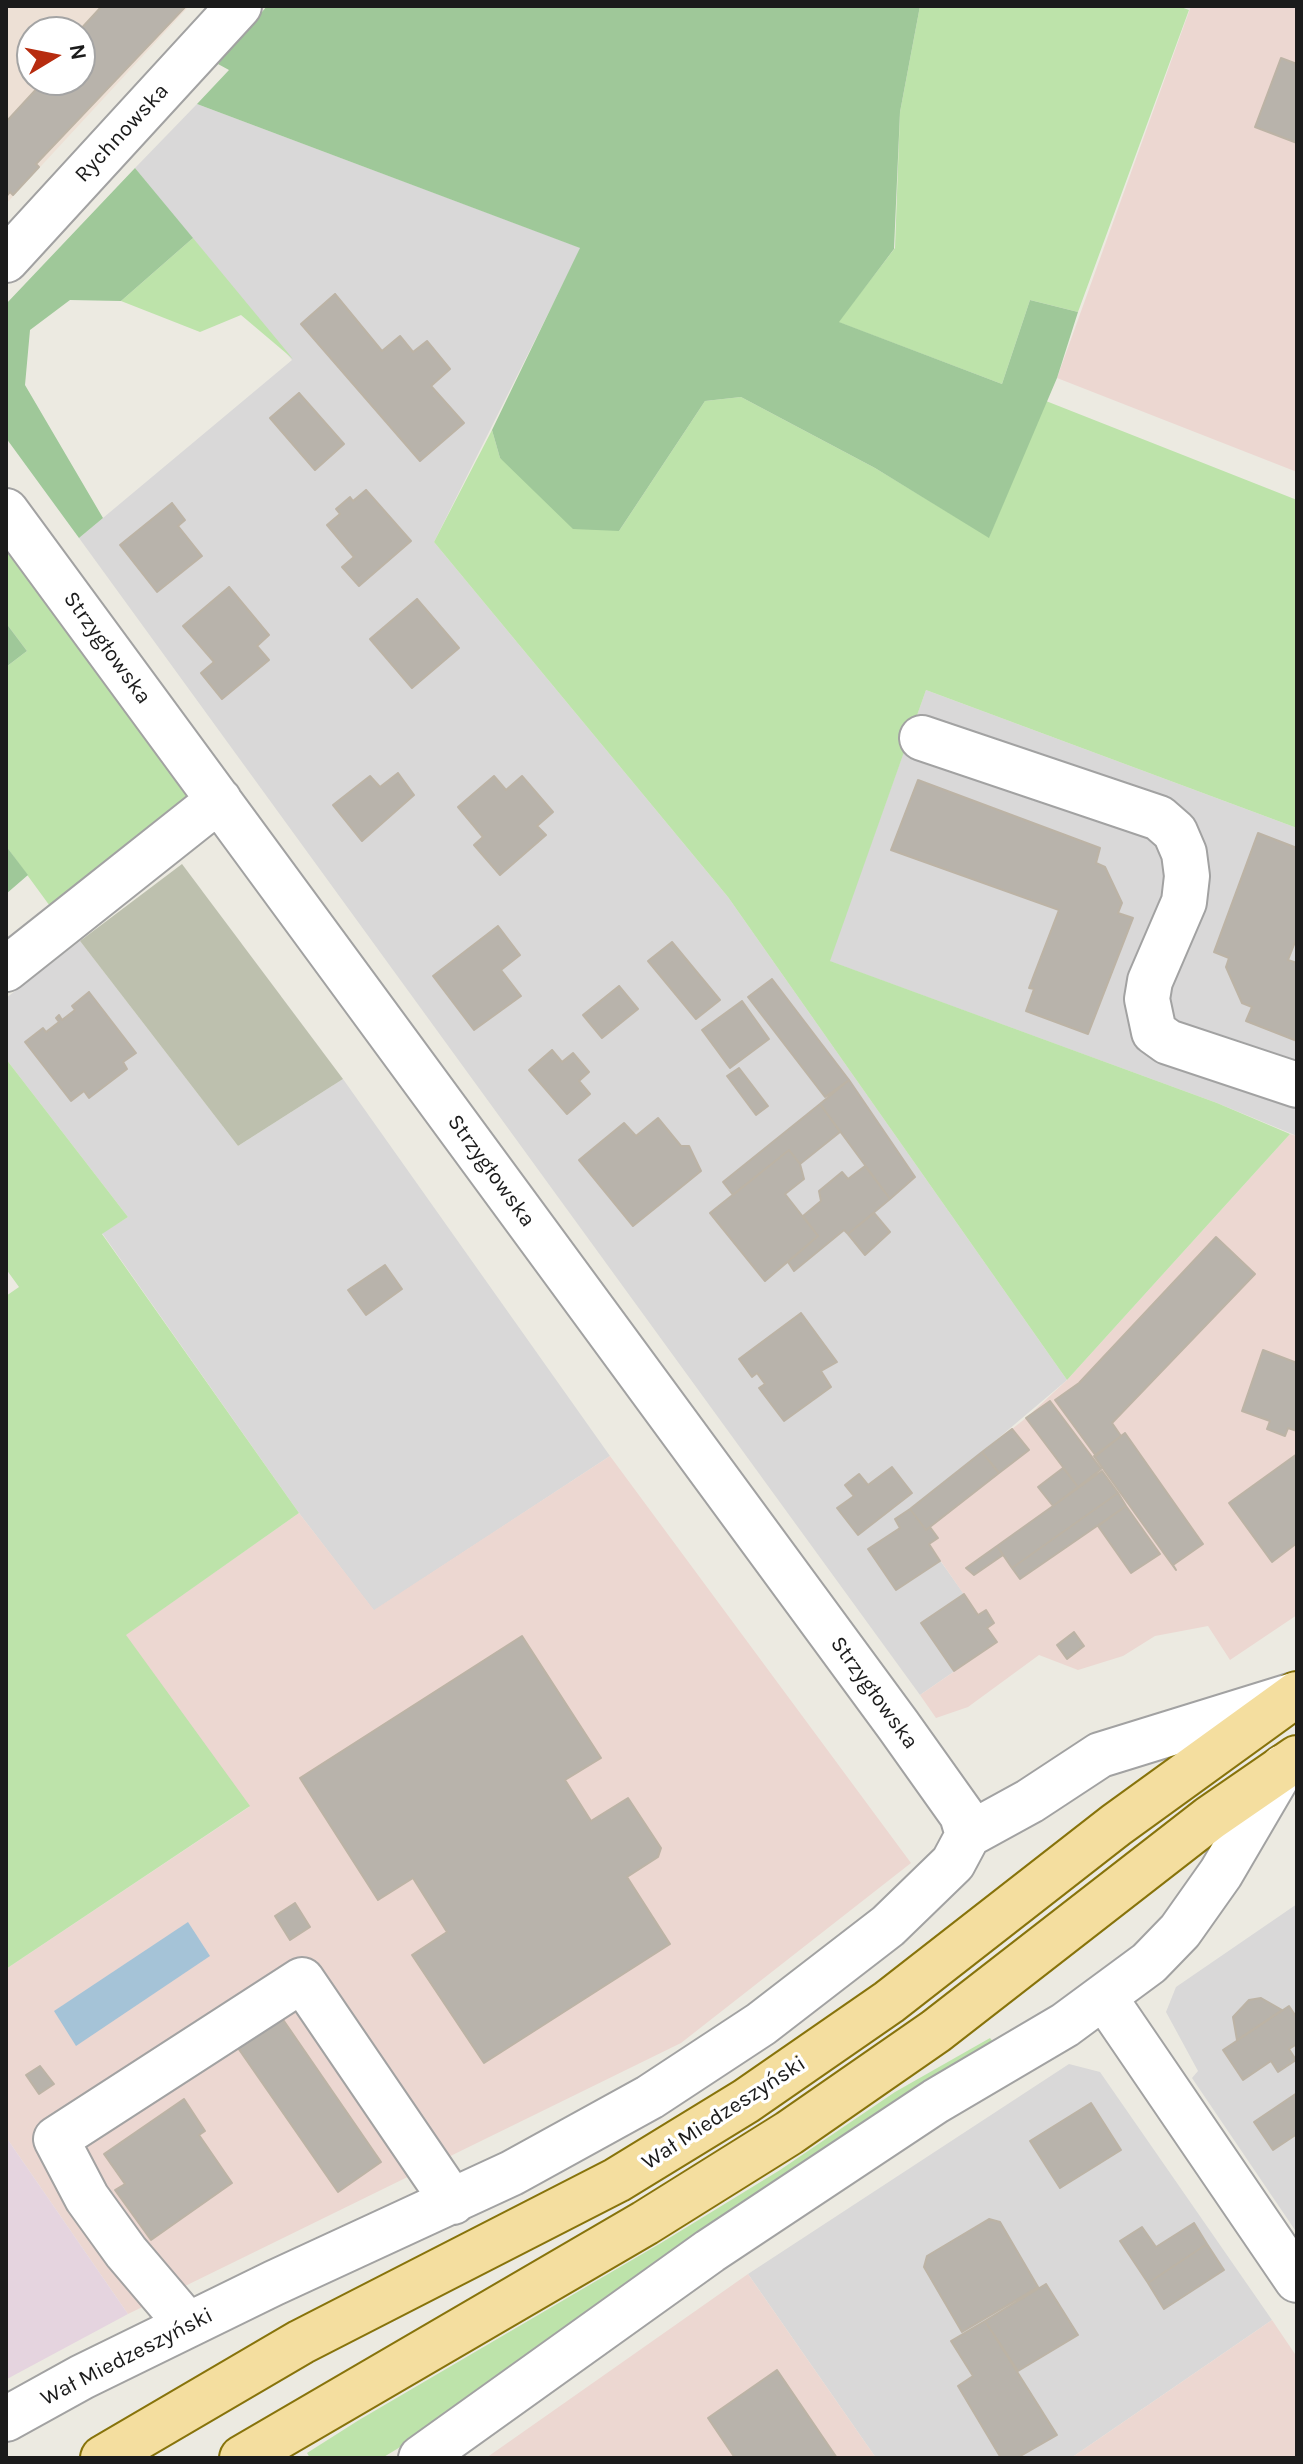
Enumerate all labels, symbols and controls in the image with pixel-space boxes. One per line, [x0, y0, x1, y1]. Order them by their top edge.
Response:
north arrow [16, 16, 96, 96]
text: N [63, 42, 92, 62]
street label: Rychnowska [69, 78, 175, 188]
street label: Strzygłowska [57, 587, 157, 709]
street label: Strzygłowska [441, 1110, 541, 1232]
street label: Strzygłowska [824, 1632, 924, 1754]
street label: Wał Miedzeszyński [637, 2050, 811, 2176]
street label: Wał Miedzeszyński [36, 2302, 218, 2412]

